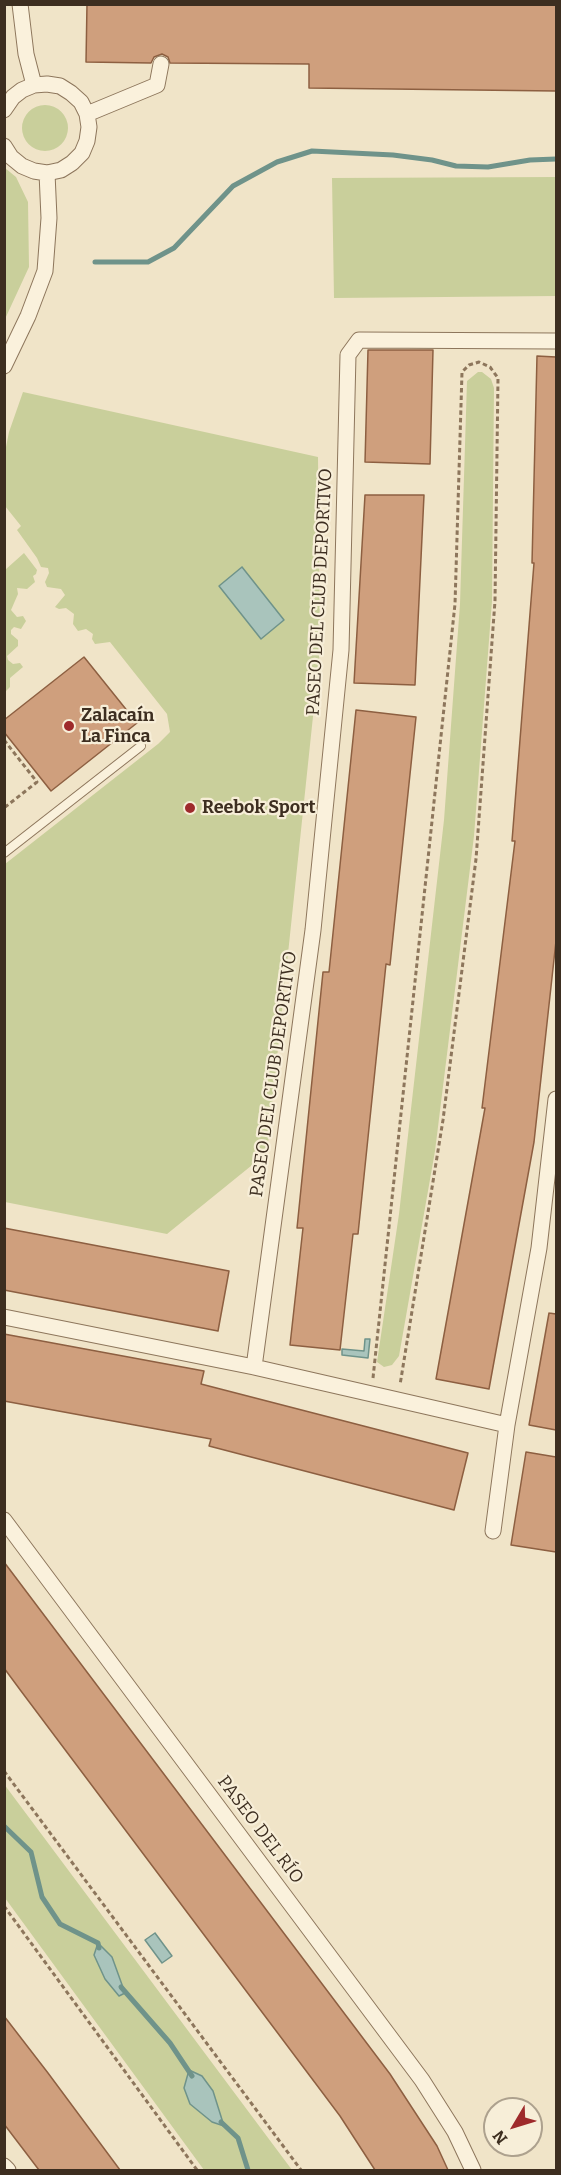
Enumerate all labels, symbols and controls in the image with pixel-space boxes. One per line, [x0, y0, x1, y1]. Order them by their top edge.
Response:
street label: PASEO DEL CLUB DEPORTIVO [303, 468, 337, 716]
place label: Zalacaín La Finca [81, 705, 154, 748]
marker: Zalacaín La Finca [62, 719, 76, 733]
place label: Reebok Sport [202, 797, 316, 819]
marker: Reebok Sport [183, 801, 197, 815]
street label: PASEO DEL CLUB DEPORTIVO [246, 950, 302, 1198]
street label: PASEO DEL RÍO [212, 1772, 308, 1888]
north arrow [483, 2097, 543, 2157]
text: N [489, 2126, 511, 2148]

